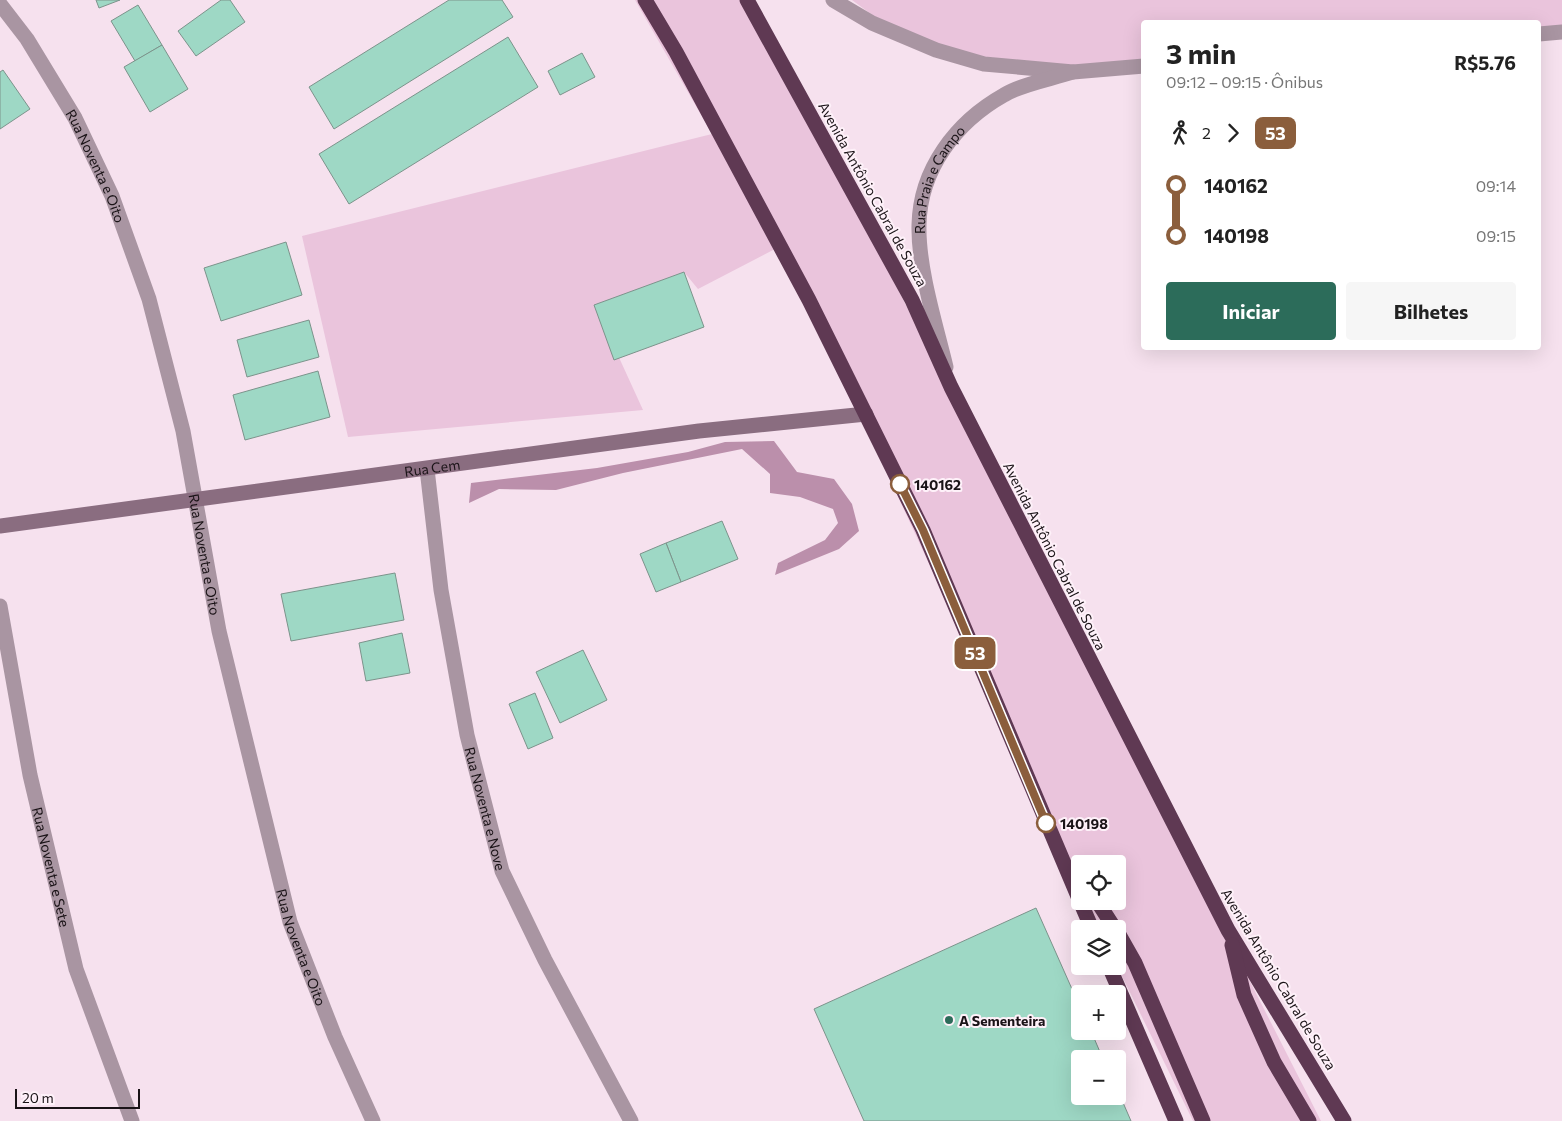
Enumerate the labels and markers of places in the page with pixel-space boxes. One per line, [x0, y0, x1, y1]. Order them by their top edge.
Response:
marker: 140162 [890, 474, 910, 494]
place label: 140162 [914, 476, 961, 493]
marker: 140198 [1036, 813, 1056, 833]
place label: 140198 [1060, 815, 1108, 832]
place label: A Sementeira [959, 1012, 1045, 1029]
marker: A Sementeira [943, 1014, 955, 1026]

